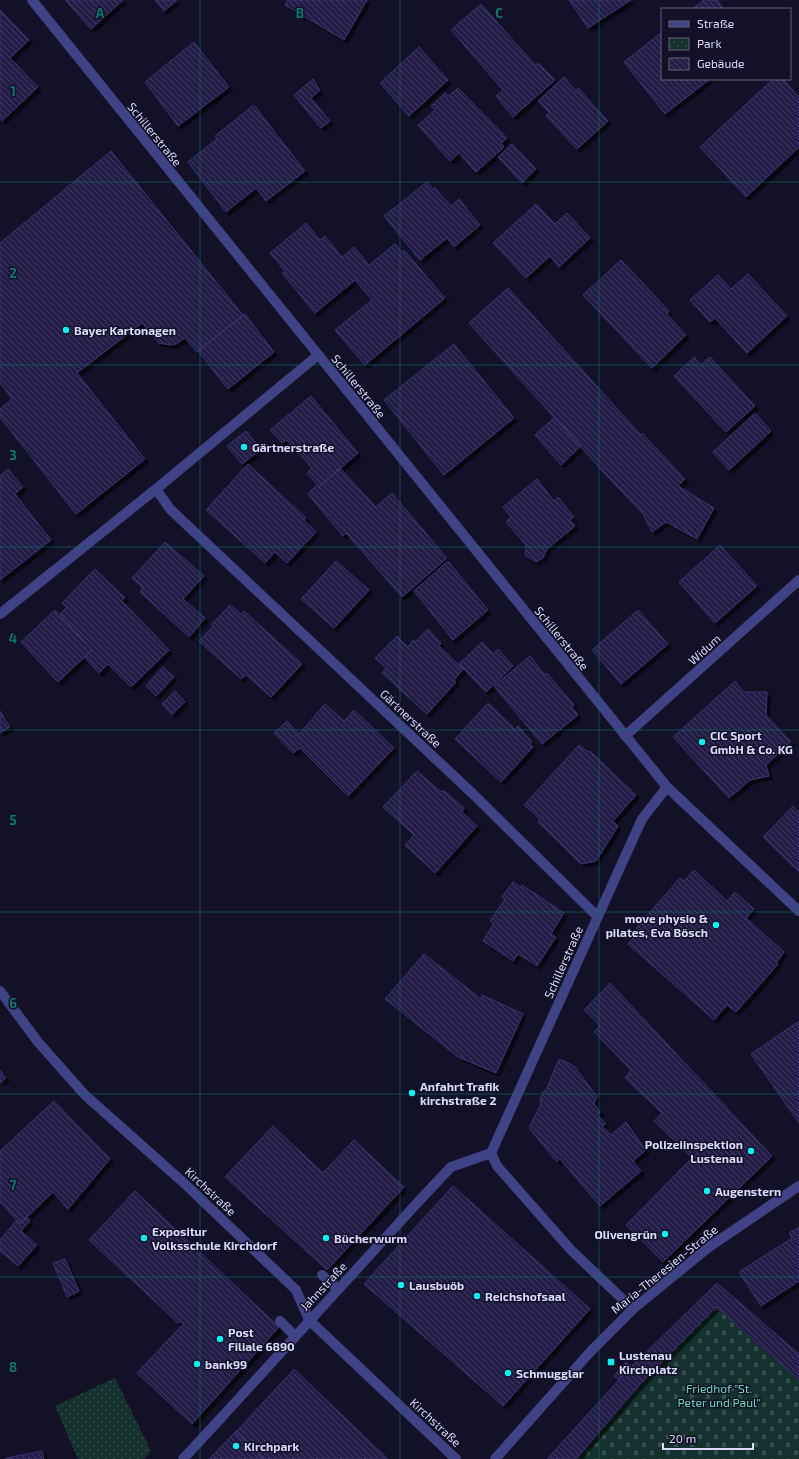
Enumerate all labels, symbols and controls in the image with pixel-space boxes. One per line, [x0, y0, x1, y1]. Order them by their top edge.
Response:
text: A [96, 5, 105, 21]
text: B [296, 5, 304, 21]
text: C [495, 5, 503, 21]
legend [661, 8, 791, 80]
text: Straße [697, 16, 734, 30]
text: Park [697, 36, 722, 50]
text: Gebäude [697, 56, 745, 70]
text: 1 [10, 83, 16, 99]
street label: Schillerstraße [125, 99, 185, 169]
text: 2 [9, 265, 17, 281]
place label: Bayer Kartonagen [74, 323, 176, 338]
marker: Bayer Kartonagen [61, 325, 71, 335]
street label: Schillerstraße [329, 351, 389, 421]
place label: Gärtnerstraße [252, 440, 334, 454]
marker: Gärtnerstraße [239, 442, 249, 452]
text: 3 [9, 447, 17, 463]
street label: Schillerstraße [532, 603, 592, 673]
text: 4 [9, 630, 17, 646]
street label: Widum [685, 631, 723, 667]
street label: Gärtnerstraße [378, 686, 444, 750]
place label: CIC Sport GmbH & Co. KG [710, 728, 793, 756]
marker: CIC Sport GmbH & Co. KG [697, 737, 707, 747]
text: 5 [9, 812, 17, 828]
place label: move physio & pilates, Eva Bösch [606, 911, 708, 939]
marker: move physio & pilates, Eva Bösch [711, 920, 721, 930]
street label: Schillerstraße [541, 924, 585, 1000]
text: 6 [9, 995, 17, 1011]
place label: Anfahrt Trafik kirchstraße 2 [420, 1079, 500, 1107]
marker: Anfahrt Trafik kirchstraße 2 [407, 1088, 417, 1098]
place label: Polizeiinspektion Lustenau [645, 1137, 743, 1165]
marker: Polizeiinspektion Lustenau [746, 1146, 756, 1156]
street label: Kirchstraße [183, 1164, 239, 1218]
text: 7 [10, 1177, 17, 1193]
place label: Augenstern [715, 1184, 781, 1198]
marker: Augenstern [702, 1186, 712, 1196]
street label: Maria-Theresien-Straße [608, 1222, 720, 1316]
place label: Expositur Volksschule Kirchdorf [152, 1224, 278, 1252]
place label: Olivengrün [594, 1227, 657, 1241]
marker: Olivengrün [660, 1229, 670, 1239]
place label: Bücherwurm [334, 1231, 407, 1245]
marker: Expositur Volksschule Kirchdorf [139, 1233, 149, 1243]
marker: Bücherwurm [321, 1233, 331, 1243]
street label: Jahnstraße [297, 1259, 349, 1313]
place label: Lausbuöb [409, 1278, 464, 1292]
marker: Lausbuöb [396, 1280, 406, 1290]
place label: Reichshofsaal [485, 1289, 566, 1303]
marker: Reichshofsaal [472, 1291, 482, 1301]
place label: Post Filiale 6890 [228, 1325, 295, 1353]
marker: Post Filiale 6890 [215, 1334, 225, 1344]
place label: Lustenau Kirchplatz [619, 1348, 677, 1376]
place label: bank99 [205, 1357, 247, 1371]
marker: Lustenau Kirchplatz [606, 1357, 616, 1367]
text: 8 [9, 1359, 17, 1375]
marker: bank99 [192, 1359, 202, 1369]
place label: Schmugglar [516, 1366, 584, 1380]
marker: Schmugglar [503, 1368, 513, 1378]
park label: Friedhof "St. Peter und Paul" [677, 1381, 761, 1409]
street label: Kirchstraße [408, 1395, 464, 1449]
scale bar [663, 1425, 753, 1451]
text: 20 m [669, 1431, 696, 1445]
place label: Kirchpark [244, 1439, 299, 1453]
marker: Kirchpark [231, 1441, 241, 1451]

